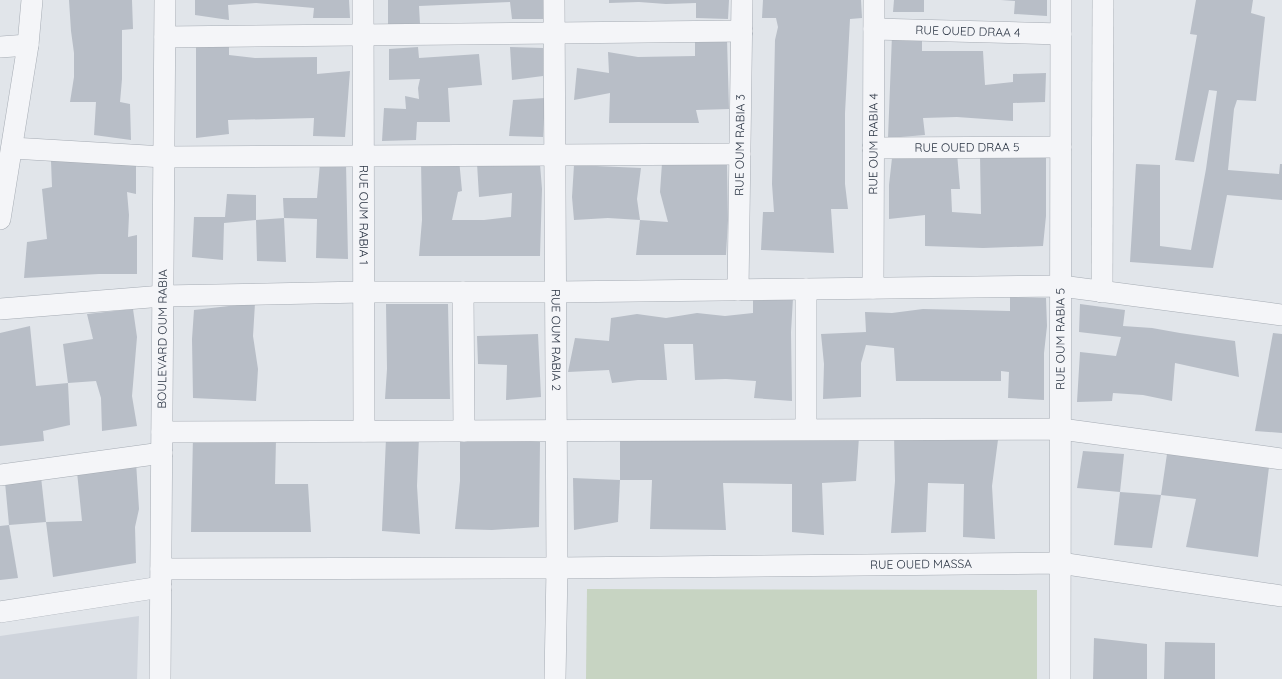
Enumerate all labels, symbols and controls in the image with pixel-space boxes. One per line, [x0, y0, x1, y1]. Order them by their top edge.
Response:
street label: RUE OUED DRAA 4 [915, 22, 1021, 40]
street label: RUE OUM RABIA 4 [865, 93, 881, 195]
street label: RUE OUM RABIA 3 [731, 94, 748, 196]
street label: RUE OUED DRAA 5 [914, 139, 1020, 155]
street label: RUE OUM RABIA 1 [356, 165, 372, 265]
street label: BOULEVARD OUM RABIA [154, 269, 170, 409]
street label: RUE OUM RABIA 5 [1052, 288, 1068, 390]
street label: RUE OUM RABIA 2 [549, 289, 564, 391]
street label: RUE OUED MASSA [870, 556, 972, 572]

